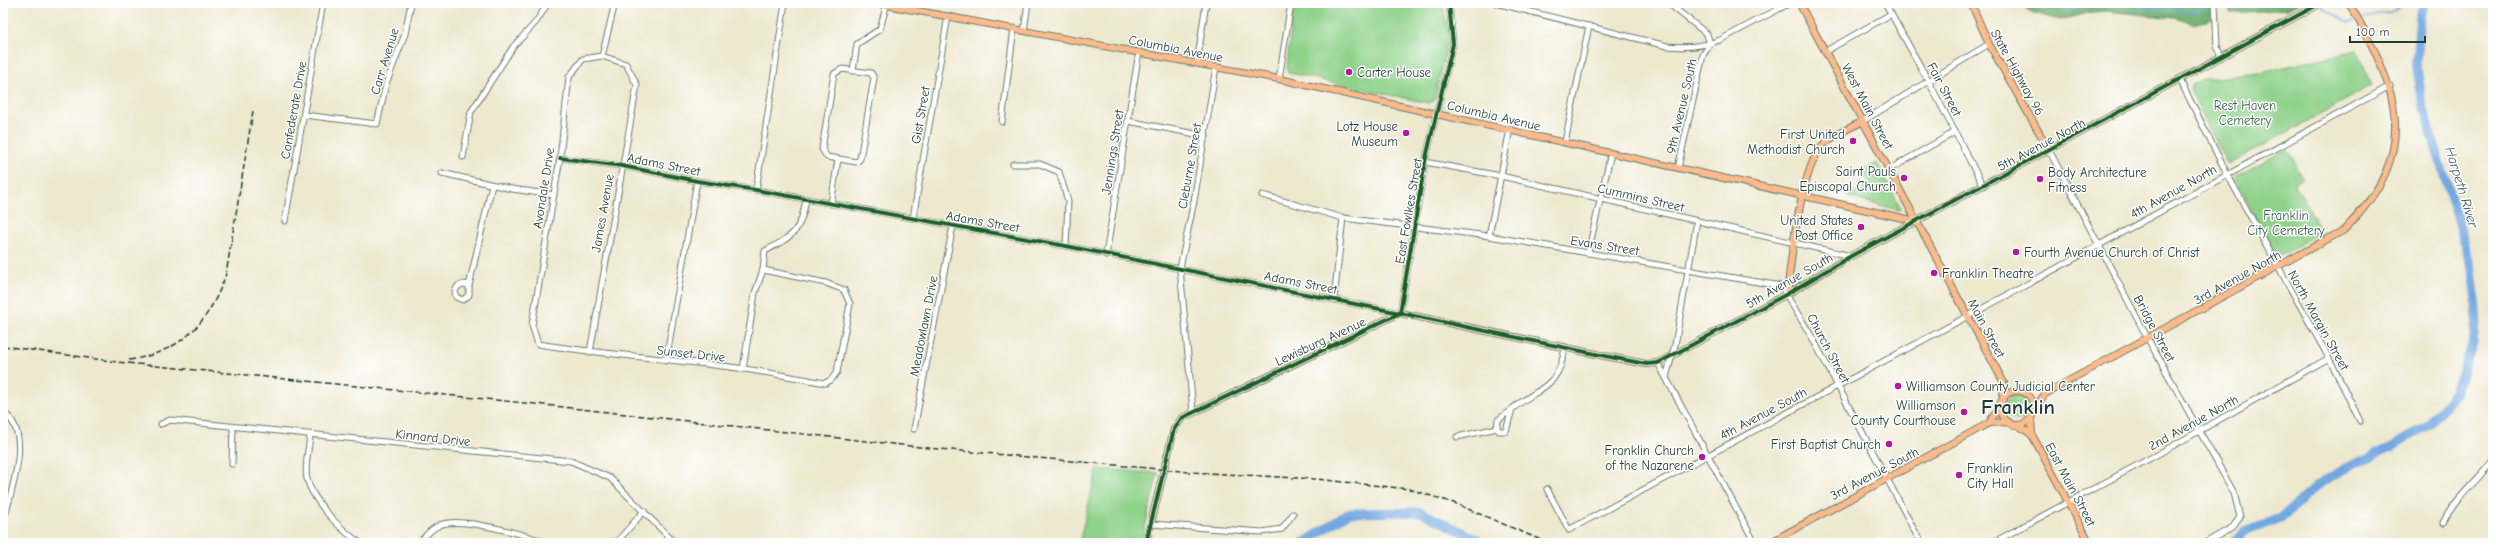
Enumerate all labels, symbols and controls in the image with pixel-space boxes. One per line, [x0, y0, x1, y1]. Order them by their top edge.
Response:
scale bar [2350, 18, 2425, 44]
text: 100 m [2356, 25, 2389, 39]
street label: Carr Avenue [367, 26, 402, 96]
street label: State Highway 96 [1988, 27, 2047, 118]
street label: Columbia Avenue [1128, 32, 1225, 65]
street label: 9th Avenue South [1663, 57, 1700, 155]
street label: Confederate Drive [277, 59, 310, 160]
street label: Fair Street [1924, 60, 1966, 120]
street label: West Main Street [1839, 61, 1897, 153]
place label: Carter House [1357, 65, 1431, 80]
marker: Carter House [1344, 67, 1354, 77]
street label: Gist Street [908, 84, 933, 145]
street label: Columbia Avenue [1446, 97, 1543, 134]
park label: Rest Haven Cemetery [2214, 98, 2276, 128]
street label: Jennings Street [1098, 107, 1127, 196]
street label: 5th Avenue North [1995, 115, 2088, 174]
place label: Lotz House Museum [1336, 119, 1398, 149]
street label: Cleburne Street [1175, 121, 1205, 210]
place label: First United Methodist Church [1747, 127, 1845, 157]
marker: Lotz House Museum [1401, 128, 1411, 138]
marker: First United Methodist Church [1848, 136, 1858, 146]
water label: Harpeth River [2441, 144, 2482, 231]
street label: Avondale Drive [530, 146, 557, 230]
street label: Adams Street [626, 150, 703, 179]
street label: East Fowlkes Street [1392, 156, 1425, 265]
street label: 4th Avenue North [2127, 161, 2219, 221]
place label: Saint Pauls Episcopal Church [1799, 164, 1896, 194]
place label: Body Architecture Fitness [2048, 165, 2147, 195]
street label: James Avenue [588, 172, 617, 253]
marker: Saint Pauls Episcopal Church [1899, 173, 1909, 183]
marker: Body Architecture Fitness [2035, 174, 2045, 184]
street label: Cummins Street [1596, 180, 1687, 215]
street label: Adams Street [945, 208, 1022, 236]
park label: Franklin City Cemetery [2247, 208, 2325, 238]
place label: United States Post Office [1780, 213, 1853, 243]
marker: United States Post Office [1856, 222, 1866, 232]
street label: Evans Street [1570, 233, 1642, 259]
place label: Fourth Avenue Church of Christ [2024, 245, 2201, 260]
marker: Fourth Avenue Church of Christ [2011, 247, 2021, 257]
street label: 3rd Avenue North [2191, 247, 2284, 308]
street label: 5th Avenue South [1743, 250, 1835, 311]
place label: Franklin Theatre [1942, 266, 2035, 281]
street label: Adams Street [1263, 268, 1340, 297]
marker: Franklin Theatre [1929, 268, 1939, 278]
street label: North Margin Street [2285, 268, 2353, 374]
street label: Meadowlawn Drive [906, 274, 941, 378]
street label: Bridge Street [2131, 292, 2179, 365]
street label: Main Street [1965, 296, 2009, 361]
street label: Church Street [1804, 311, 1854, 387]
street label: Lewisburg Avenue [1273, 314, 1368, 369]
street label: Sunset Drive [656, 342, 726, 365]
place label: Williamson County Judicial Center [1906, 379, 2096, 394]
marker: Williamson County Judicial Center [1893, 381, 1903, 391]
street label: 4th Avenue South [1717, 384, 1809, 443]
street label: 2nd Avenue North [2146, 392, 2241, 453]
district label: Franklin [1981, 395, 2055, 419]
place label: Williamson County Courthouse [1851, 398, 1956, 428]
marker: Williamson County Courthouse [1959, 407, 1969, 417]
street label: Kinnard Drive [395, 426, 472, 449]
place label: First Baptist Church [1771, 437, 1881, 452]
marker: First Baptist Church [1884, 439, 1894, 449]
street label: East Main Street [2042, 440, 2100, 530]
place label: Franklin Church of the Nazarene [1604, 443, 1694, 473]
street label: 3rd Avenue South [1827, 444, 1921, 503]
marker: Franklin Church of the Nazarene [1697, 452, 1707, 462]
place label: Franklin City Hall [1967, 461, 2014, 491]
marker: Franklin City Hall [1954, 470, 1964, 480]

